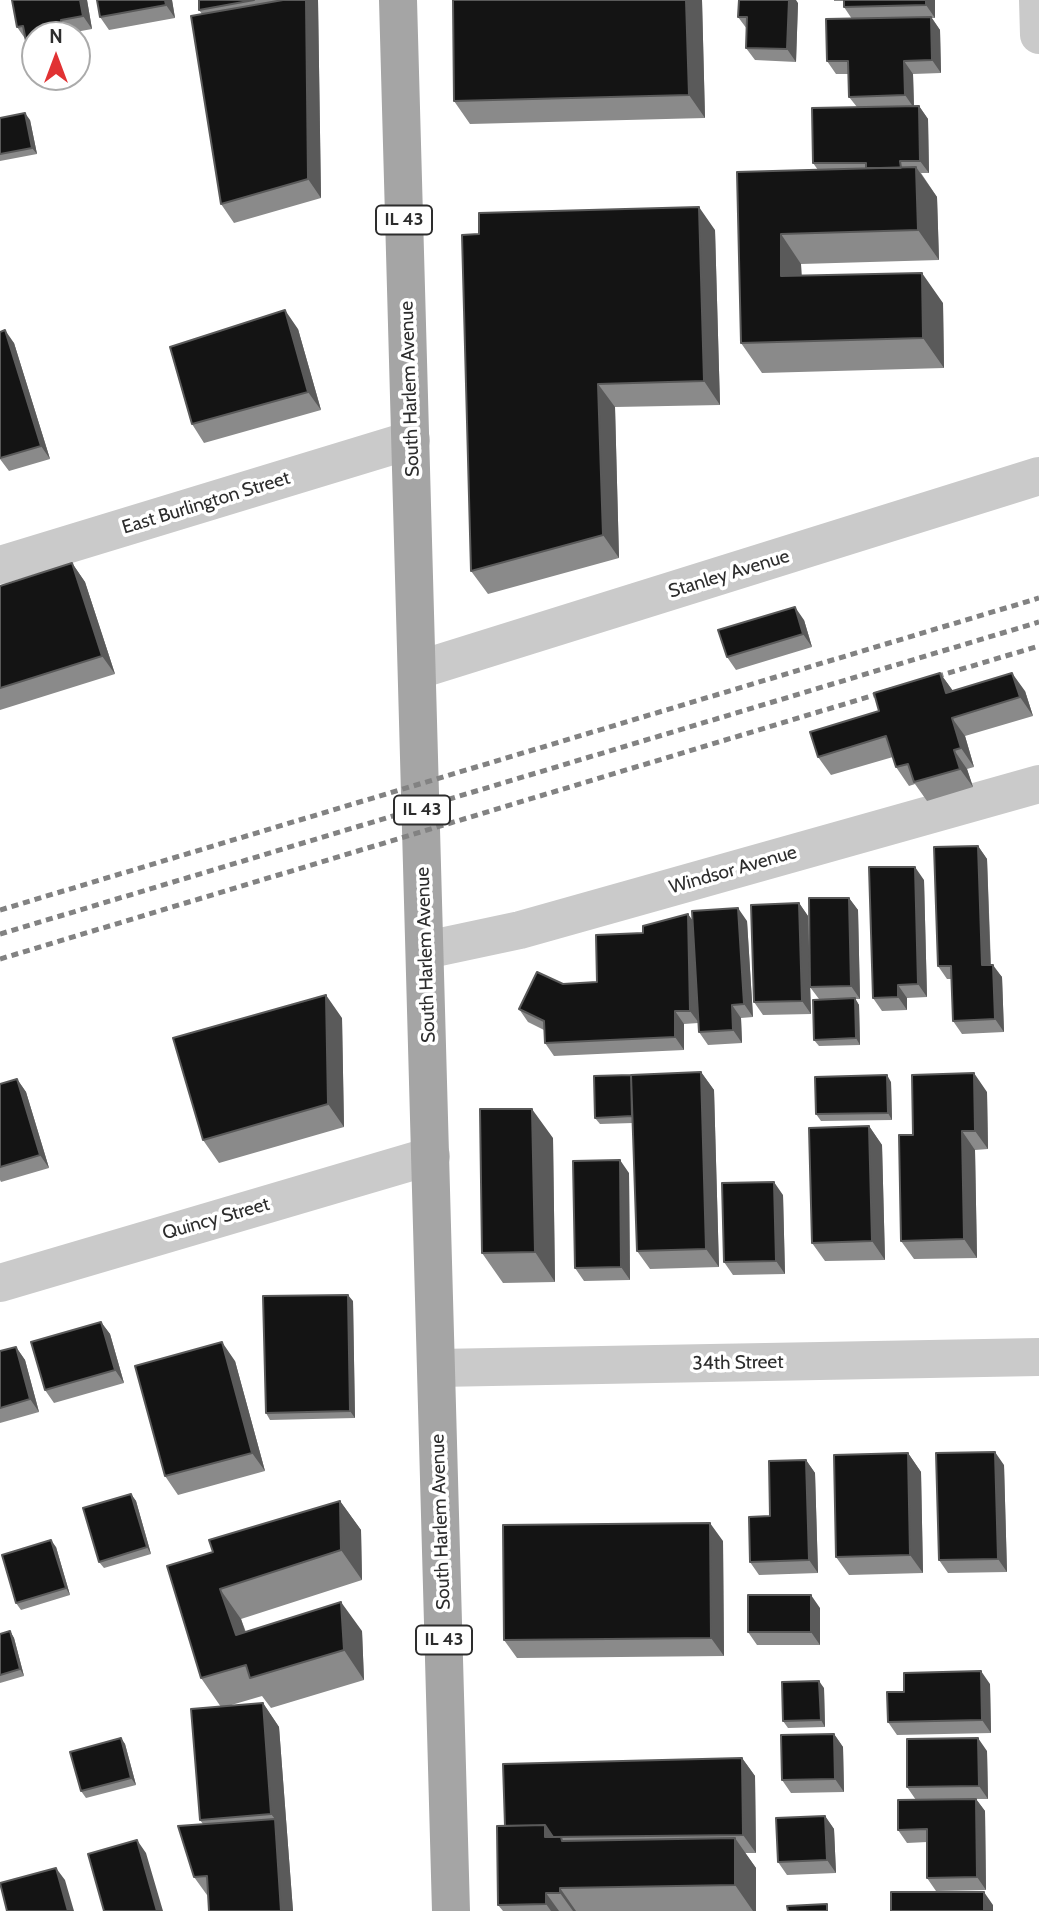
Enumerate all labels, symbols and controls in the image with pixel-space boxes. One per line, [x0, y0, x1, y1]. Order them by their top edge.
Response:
north arrow [21, 21, 91, 91]
text: N [49, 25, 63, 48]
road number: IL 43 [376, 205, 432, 234]
street label: South Harlem Avenue [396, 301, 424, 477]
street label: East Burlington Street [119, 467, 293, 539]
street label: Stanley Avenue [666, 545, 792, 603]
road number: IL 43 [394, 796, 450, 824]
street label: Windsor Avenue [666, 841, 800, 899]
street label: South Harlem Avenue [412, 867, 440, 1043]
street label: Quincy Street [160, 1193, 272, 1245]
street label: 34th Street [692, 1351, 784, 1375]
street label: South Harlem Avenue [427, 1434, 455, 1610]
road number: IL 43 [416, 1625, 472, 1654]

